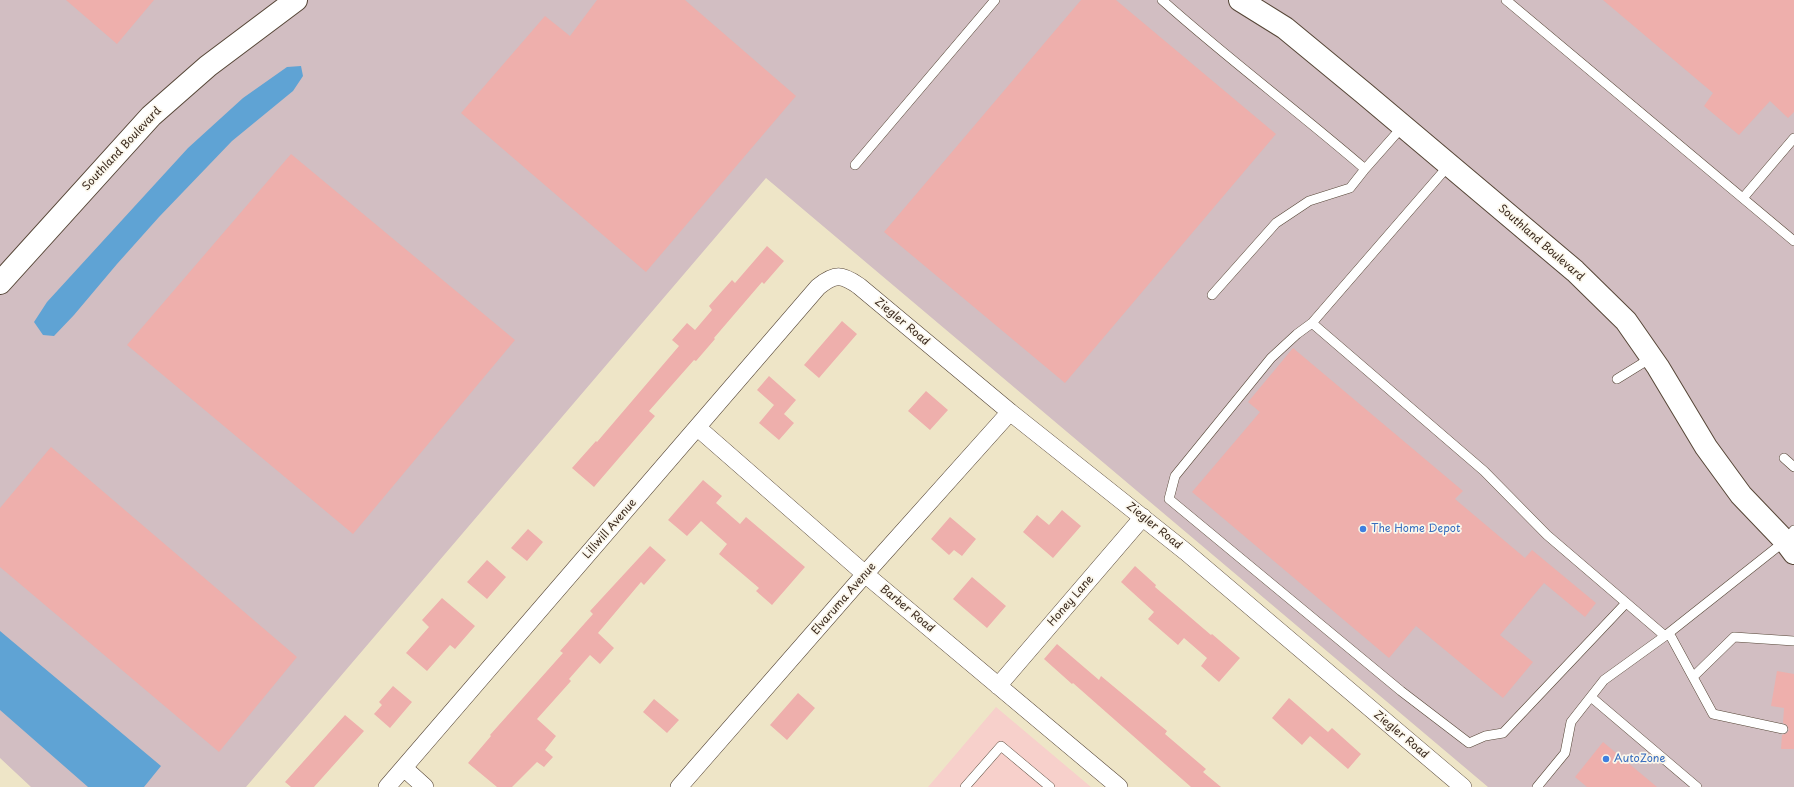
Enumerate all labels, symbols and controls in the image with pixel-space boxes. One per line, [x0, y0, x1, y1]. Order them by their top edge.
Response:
street label: Southland Boulevard [80, 105, 164, 193]
street label: Southland Boulevard [1495, 202, 1587, 284]
street label: Ziegler Road [872, 295, 932, 349]
street label: Lillwill Avenue [580, 496, 640, 562]
street label: Ziegler Road [1124, 500, 1184, 552]
place label: The Home Depot [1371, 522, 1460, 536]
marker: The Home Depot [1358, 524, 1368, 534]
street label: Elvaruma Avenue [809, 560, 879, 638]
street label: Honey Lane [1045, 573, 1097, 629]
street label: Barber Road [877, 583, 937, 635]
street label: Ziegler Road [1371, 708, 1431, 762]
place label: AutoZone [1614, 752, 1666, 766]
marker: AutoZone [1601, 754, 1611, 764]

